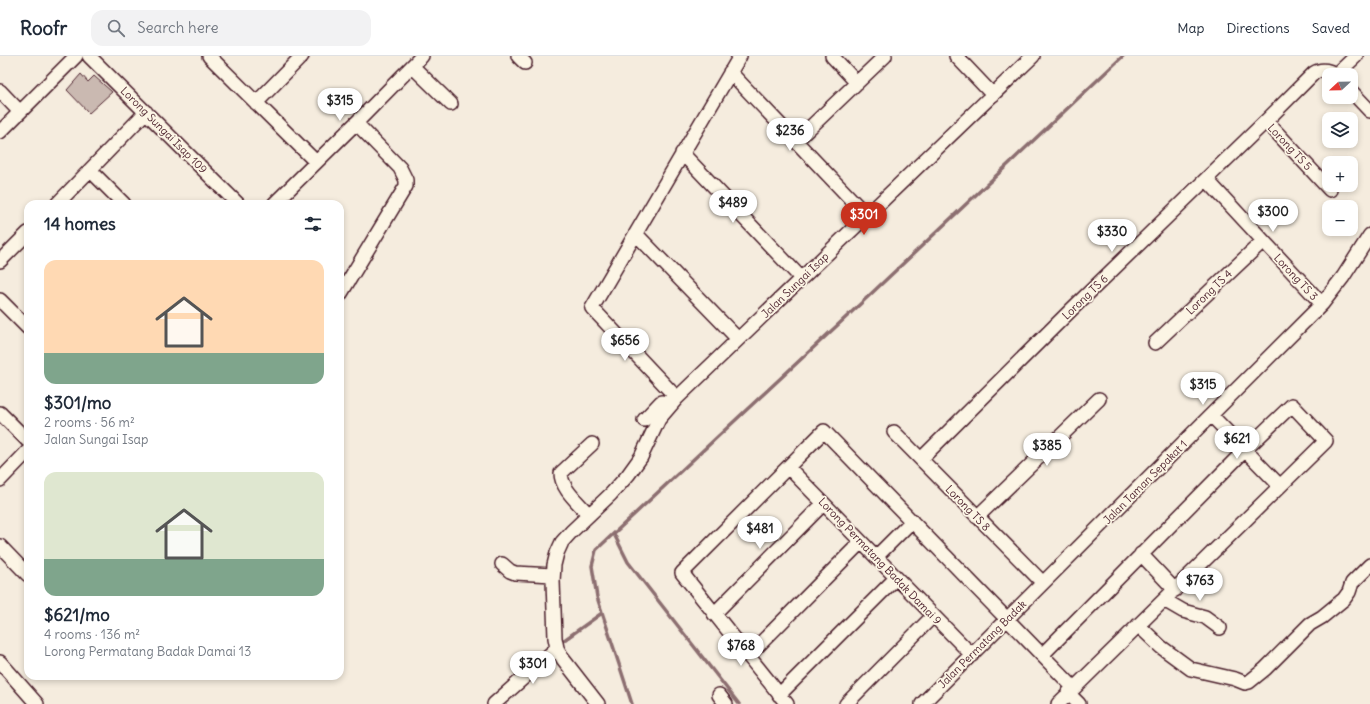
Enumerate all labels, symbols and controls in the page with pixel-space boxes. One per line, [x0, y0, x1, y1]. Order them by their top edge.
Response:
search box [91, 10, 371, 46]
text: Roofr [20, 16, 67, 40]
icon: search [105, 17, 127, 39]
text: Search here [137, 18, 218, 37]
text: Map [1177, 19, 1204, 37]
text: Directions [1226, 19, 1290, 37]
text: Saved [1312, 19, 1350, 37]
north arrow [1322, 68, 1358, 104]
map controls [1322, 68, 1358, 236]
street label: Lorong Sungai Isap 109 [118, 84, 210, 176]
pin: $315 [316, 88, 364, 122]
text: $315 [326, 92, 354, 109]
button: layers [1322, 112, 1358, 148]
pin: $236 [766, 118, 814, 152]
street label: Lorong TS 5 [1265, 121, 1315, 173]
text: $236 [775, 122, 805, 139]
button: + [1322, 156, 1358, 192]
pin: $489 [709, 190, 757, 224]
text: $489 [718, 194, 748, 211]
pin: $300 [1249, 199, 1297, 233]
button: − [1322, 200, 1358, 236]
pin: $301 [840, 202, 888, 236]
text: $300 [1257, 203, 1289, 220]
text: $301 [850, 206, 878, 223]
text: 14 homes [44, 213, 116, 235]
icon: filters [302, 213, 324, 235]
pin: $330 [1088, 219, 1136, 253]
text: $330 [1097, 223, 1127, 240]
street label: Jalan Sungai Isap [758, 249, 832, 321]
street label: Lorong TS 3 [1271, 251, 1321, 303]
street label: Lorong TS 4 [1183, 267, 1235, 317]
street label: Lorong TS 6 [1059, 272, 1111, 322]
icon: home [148, 286, 220, 358]
pin: $656 [601, 328, 649, 362]
text: $656 [610, 332, 640, 349]
pin: $315 [1179, 372, 1227, 406]
text: $315 [1189, 376, 1217, 393]
text: $301/mo [44, 392, 111, 414]
text: 2 rooms · 56 m² [44, 414, 135, 431]
pin: $621 [1213, 426, 1261, 460]
text: $621 [1224, 430, 1251, 447]
text: Jalan Sungai Isap [44, 431, 148, 448]
pin: $385 [1023, 433, 1071, 467]
text: $385 [1032, 437, 1062, 454]
street label: Jalan Taman Sepakat 1 [1100, 437, 1190, 527]
street label: Lorong TS 8 [943, 482, 993, 534]
street label: Lorong Permatang Badak Damai 9 [815, 495, 945, 627]
icon: home [148, 498, 220, 570]
pin: $481 [736, 516, 784, 550]
text: $481 [746, 520, 774, 537]
pin: $763 [1176, 568, 1224, 602]
text: $763 [1186, 572, 1214, 589]
street label: Jalan Permatang Badak [935, 597, 1029, 691]
text: $621/mo [44, 604, 110, 626]
text: 4 rooms · 136 m² [44, 626, 140, 643]
pin: $768 [717, 633, 765, 667]
text: $768 [727, 637, 755, 654]
text: Lorong Permatang Badak Damai 13 [44, 643, 251, 660]
pin: $301 [509, 651, 557, 685]
text: $301 [519, 655, 547, 672]

